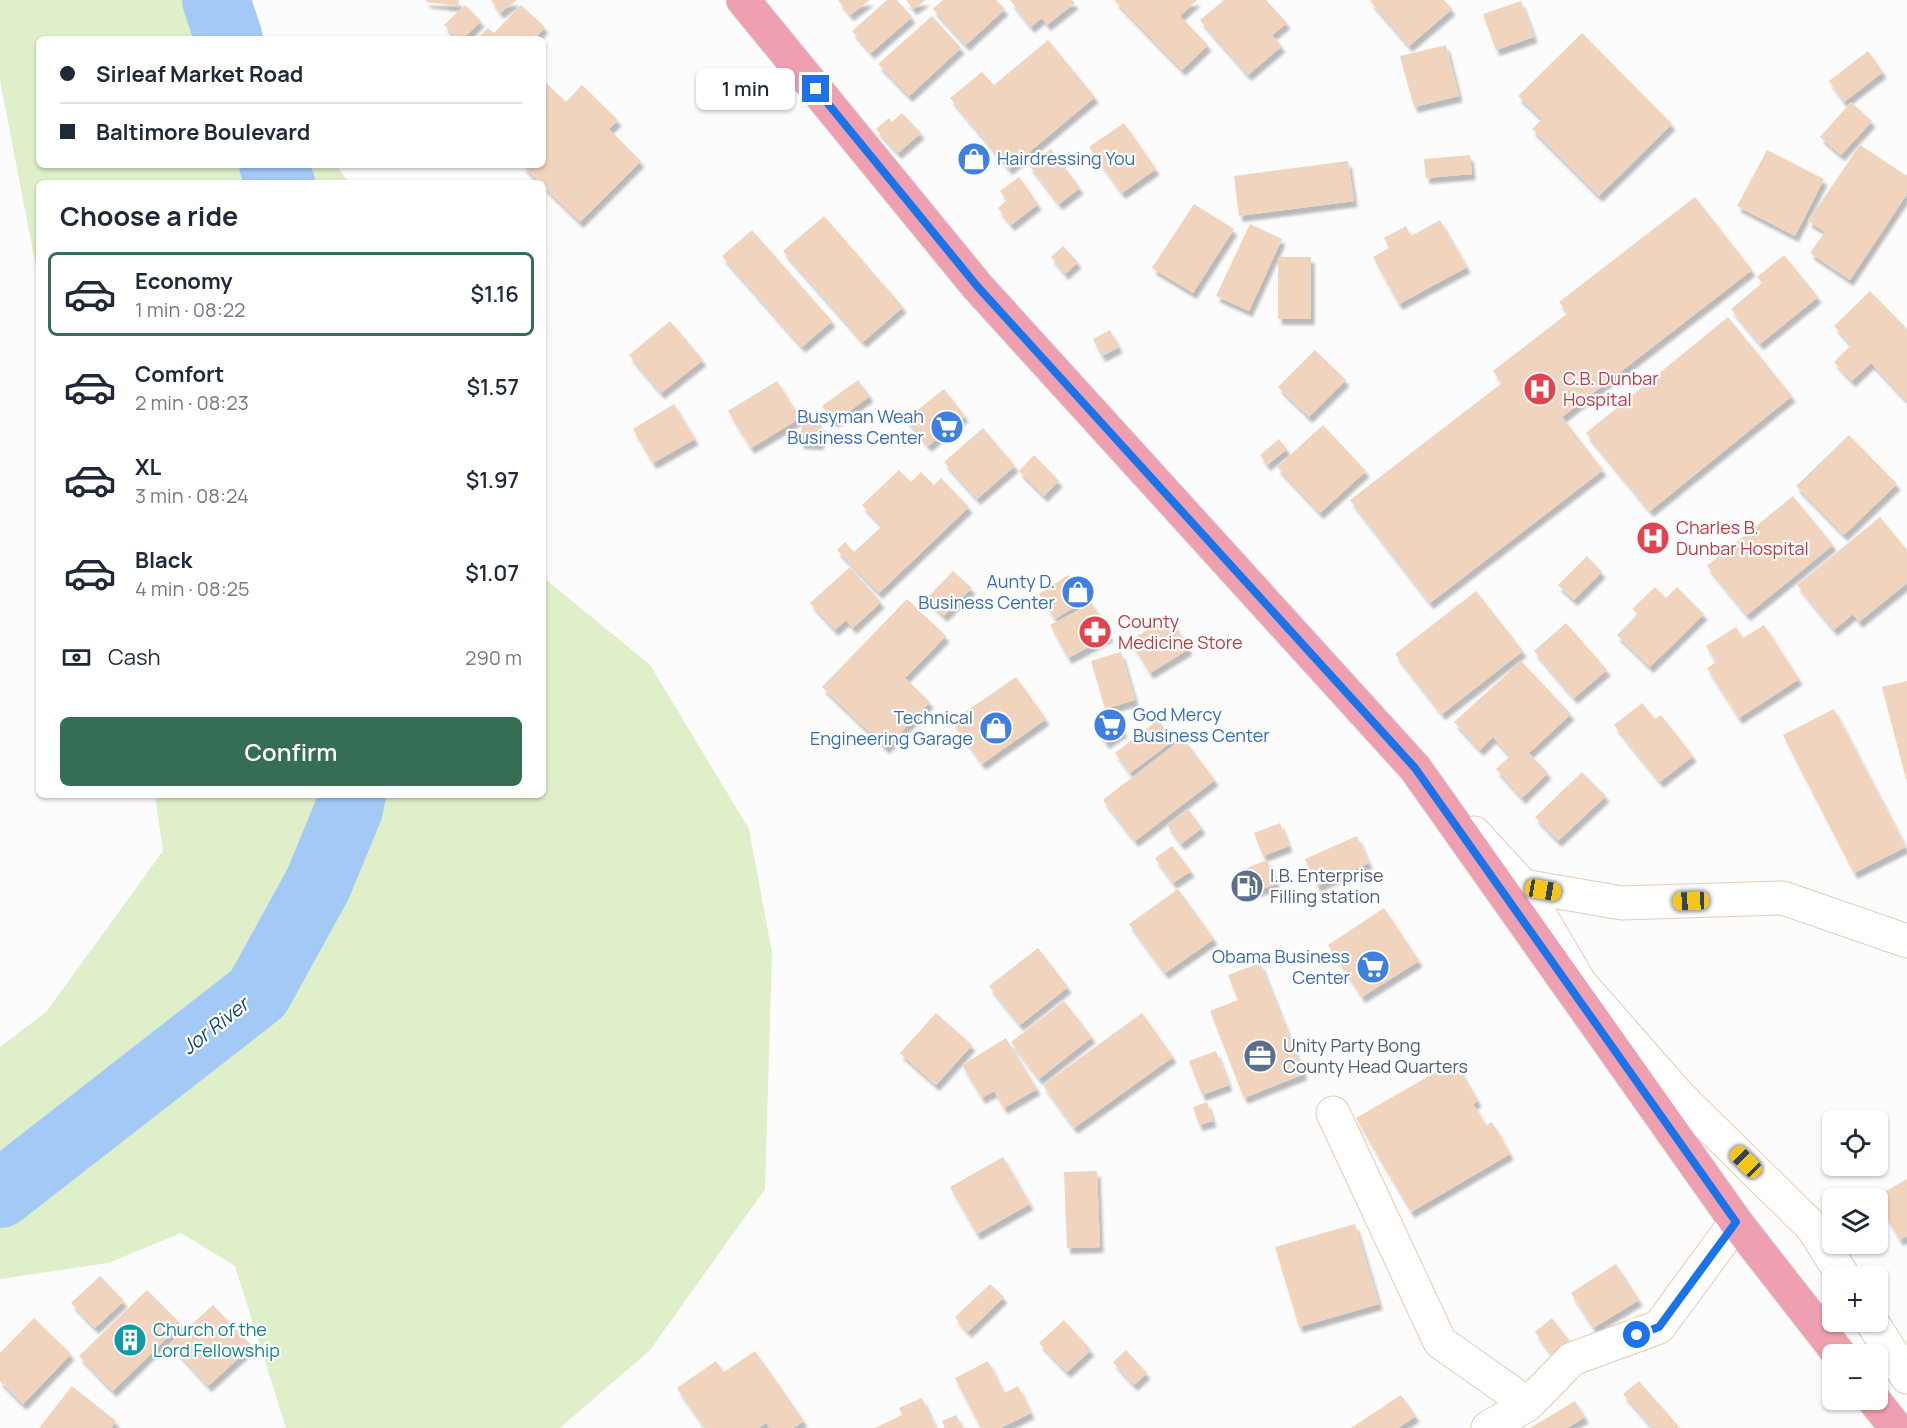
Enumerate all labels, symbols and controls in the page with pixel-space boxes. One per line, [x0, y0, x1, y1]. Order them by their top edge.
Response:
text: Sirleaf Market Road [96, 59, 303, 89]
callout: 1 min [696, 68, 795, 110]
text: 1 min [722, 75, 769, 102]
route end [802, 75, 829, 102]
text: Baltimore Boulevard [96, 117, 310, 147]
shop icon: Hairdressing You [956, 141, 992, 177]
place label: Hairdressing You [997, 146, 1135, 170]
text: Choose a ride [60, 197, 238, 234]
text: Economy [135, 266, 233, 296]
icon: car [63, 267, 117, 321]
text: $1.16 [470, 279, 519, 309]
text: 1 min · 08:22 [135, 296, 245, 323]
text: Comfort [135, 359, 224, 389]
icon: car [63, 360, 117, 414]
place label: C.B. Dunbar Hospital [1563, 366, 1659, 411]
hospital icon: C.B. Dunbar Hospital [1522, 371, 1558, 407]
text: $1.57 [466, 372, 519, 402]
text: 2 min · 08:23 [135, 389, 249, 416]
place label: Busyman Weah Business Center [787, 404, 925, 449]
supermarket icon: Busyman Weah Business Center [929, 409, 965, 445]
text: XL [135, 452, 161, 482]
icon: car [63, 453, 117, 507]
text: $1.97 [466, 465, 519, 495]
text: 3 min · 08:24 [135, 482, 249, 509]
place label: Charles B. Dunbar Hospital [1676, 515, 1809, 560]
hospital icon: Charles B. Dunbar Hospital [1635, 520, 1671, 556]
text: Black [135, 545, 192, 575]
icon: car [63, 546, 117, 600]
text: $1.07 [465, 558, 519, 588]
place label: Aunty D. Business Center [918, 569, 1056, 614]
shop icon: Aunty D. Business Center [1060, 574, 1096, 610]
text: 4 min · 08:25 [135, 575, 250, 602]
place label: County Medicine Store [1118, 609, 1243, 654]
pharmacy icon: County Medicine Store [1077, 614, 1113, 650]
icon: cash [60, 641, 93, 674]
text: Cash [108, 642, 161, 672]
text: 290 m [465, 644, 522, 671]
place label: God Mercy Business Center [1133, 702, 1270, 747]
place label: Technical Engineering Garage [810, 705, 973, 750]
supermarket icon: God Mercy Business Center [1092, 707, 1128, 743]
shop icon: Technical Engineering Garage [978, 710, 1014, 746]
button: Confirm [60, 717, 522, 786]
place label: I.B. Enterprise Filling station [1270, 863, 1384, 908]
fuel station icon: I.B. Enterprise Filling station [1229, 868, 1265, 904]
car [1524, 878, 1562, 902]
car [1673, 891, 1709, 911]
place label: Obama Business Center [1212, 944, 1351, 989]
supermarket icon: Obama Business Center [1355, 949, 1391, 985]
water label: Jor River [176, 989, 256, 1060]
place label: Unity Party Bong County Head Quarters [1283, 1033, 1468, 1078]
office icon: Unity Party Bong County Head Quarters [1242, 1038, 1278, 1074]
map controls [1822, 1110, 1888, 1410]
button: locate [1822, 1110, 1888, 1176]
car [1727, 1143, 1765, 1181]
button: layers [1822, 1188, 1888, 1254]
button: + [1822, 1266, 1888, 1332]
place label: Church of the Lord Fellowship [153, 1317, 280, 1362]
route start [1623, 1321, 1650, 1348]
building icon: Church of the Lord Fellowship [112, 1322, 148, 1358]
button: − [1822, 1344, 1888, 1410]

